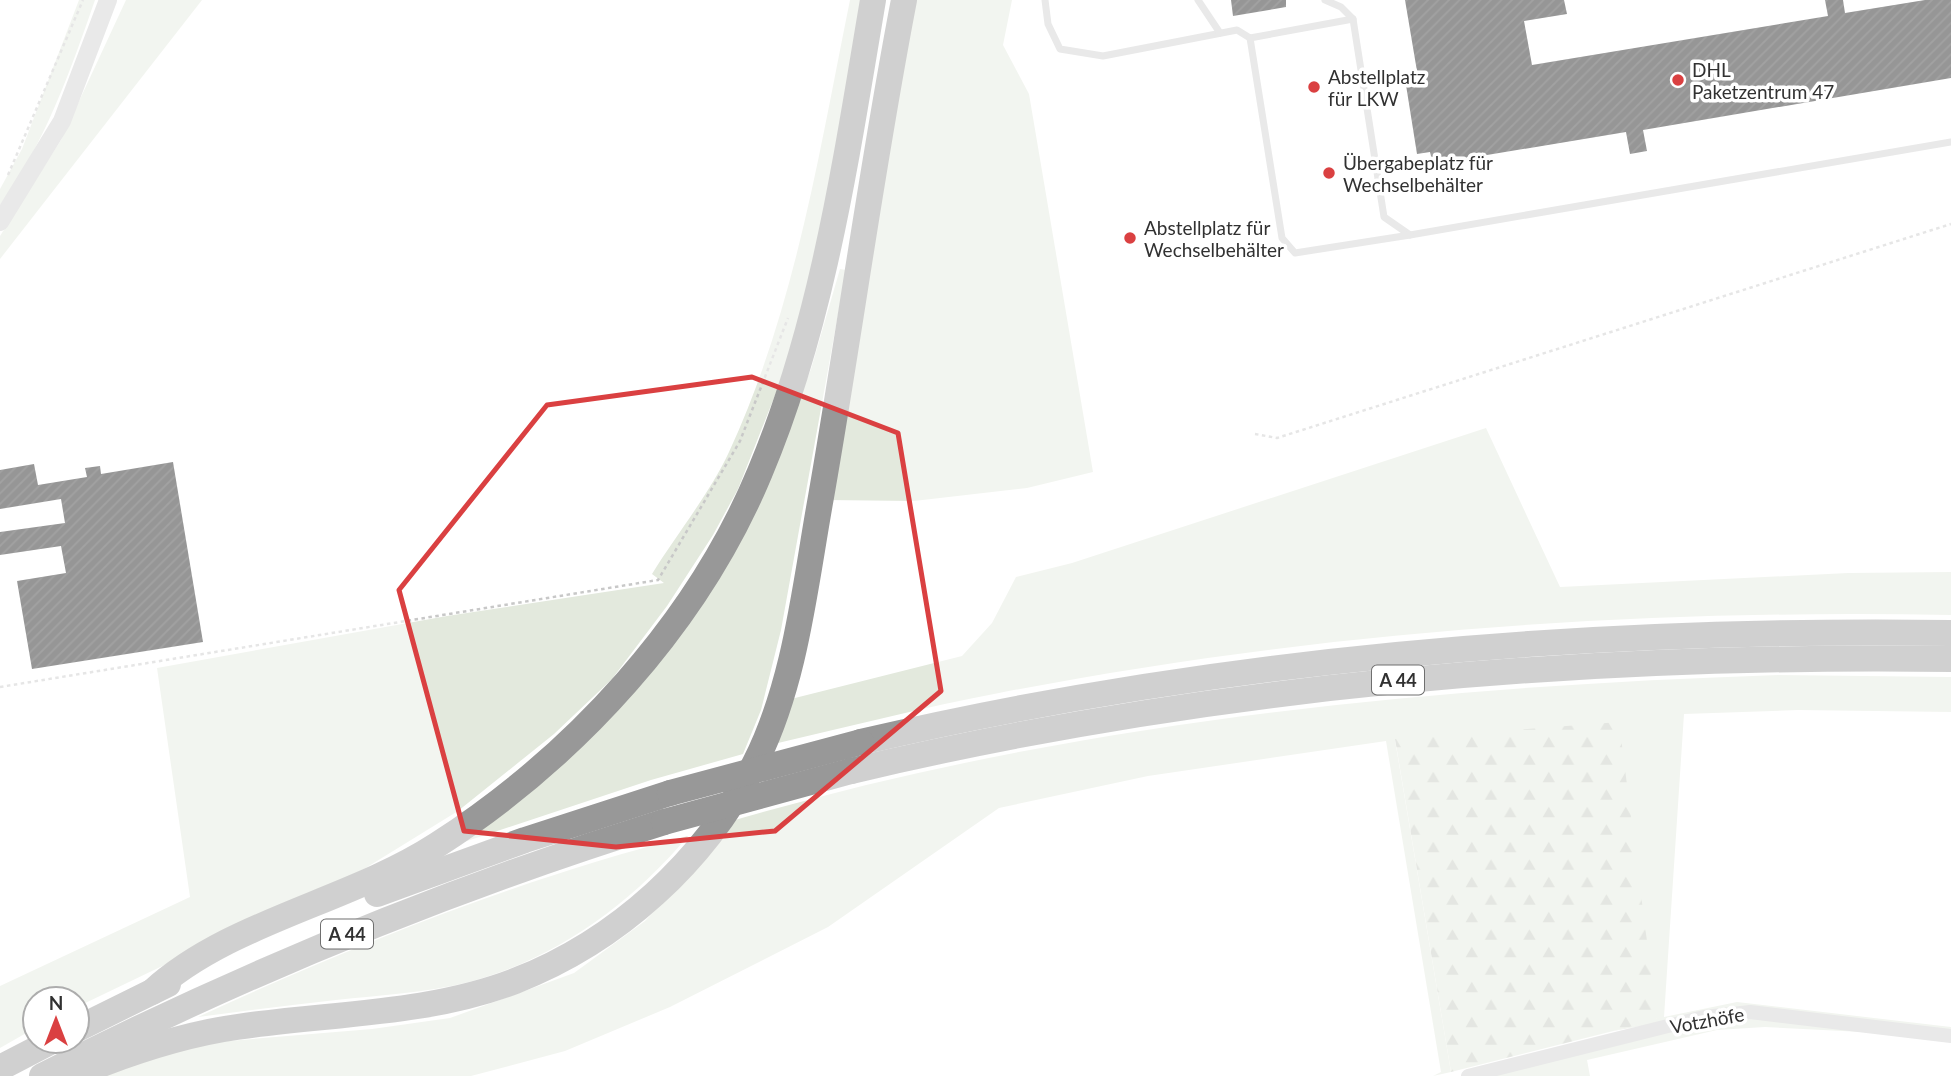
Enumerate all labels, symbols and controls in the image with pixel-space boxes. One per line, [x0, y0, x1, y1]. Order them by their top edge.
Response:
place label: DHL Paketzentrum 47 [1692, 58, 1834, 103]
place label: Abstellplatz für LKW [1328, 65, 1425, 110]
marker: DHL Paketzentrum 47 [1670, 72, 1686, 88]
marker: Abstellplatz für LKW [1306, 79, 1322, 95]
place label: Übergabeplatz für Wechselbehälter [1343, 151, 1493, 196]
marker: Übergabeplatz für Wechselbehälter [1321, 165, 1337, 181]
place label: Abstellplatz für Wechselbehälter [1144, 216, 1284, 261]
marker: Abstellplatz für Wechselbehälter [1122, 230, 1138, 246]
road number: A 44 [1372, 666, 1424, 694]
road number: A 44 [321, 919, 373, 948]
north arrow [21, 985, 91, 1055]
text: N [49, 991, 63, 1014]
street label: Votzhöfe [1668, 1002, 1746, 1038]

